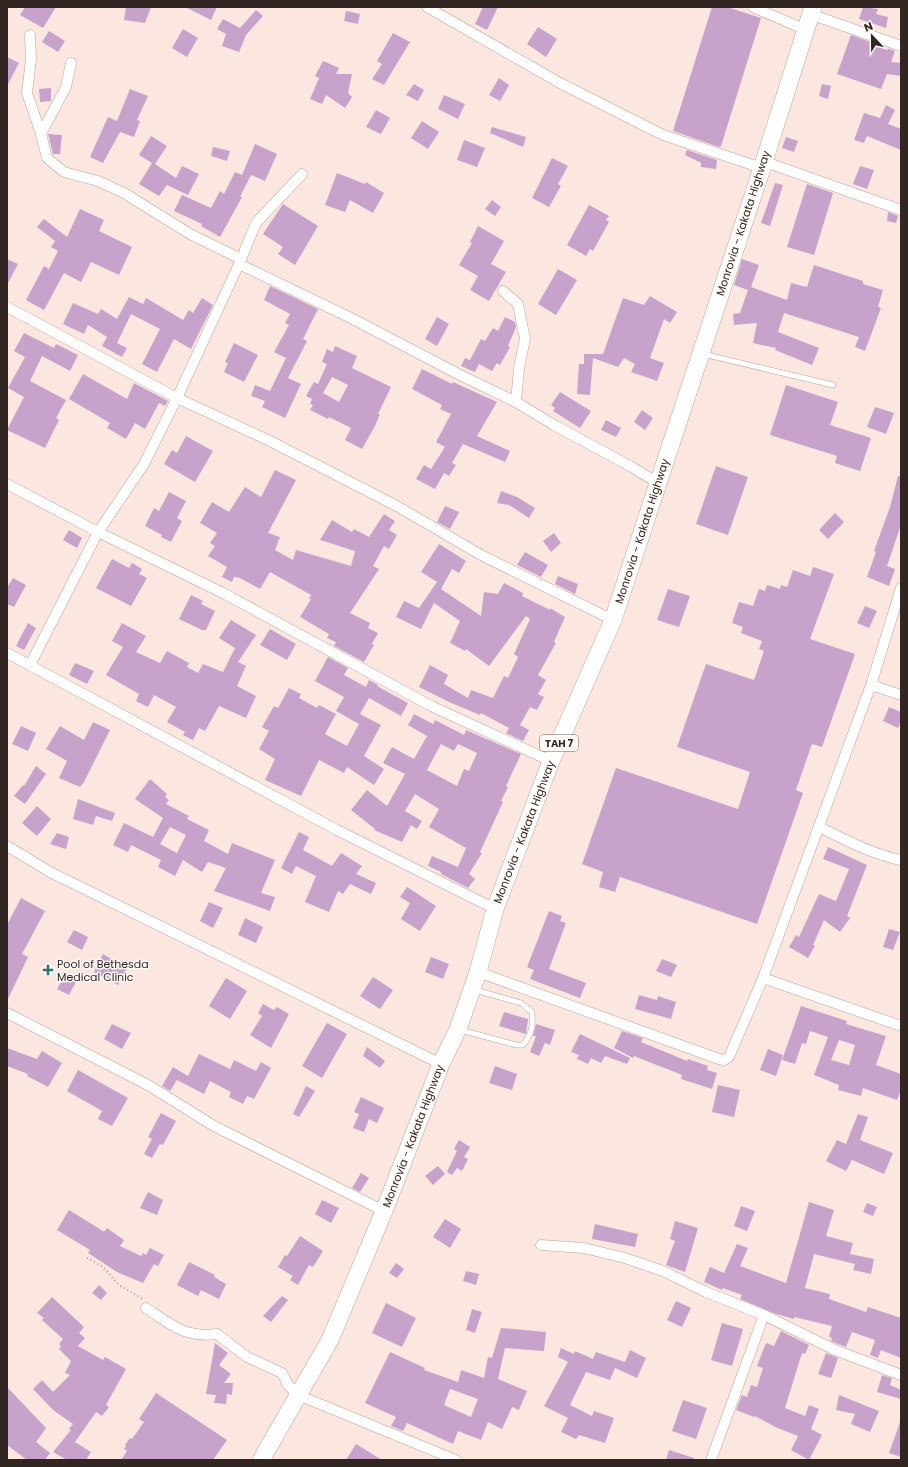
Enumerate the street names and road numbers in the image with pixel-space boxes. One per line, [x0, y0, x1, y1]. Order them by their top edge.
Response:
street label: Monrovia - Kakata Highway [712, 148, 774, 298]
street label: Monrovia - Kakata Highway [611, 456, 673, 606]
road number: TAH 7 [540, 735, 578, 751]
street label: Monrovia - Kakata Highway [489, 757, 559, 906]
street label: Monrovia - Kakata Highway [378, 1061, 448, 1210]

